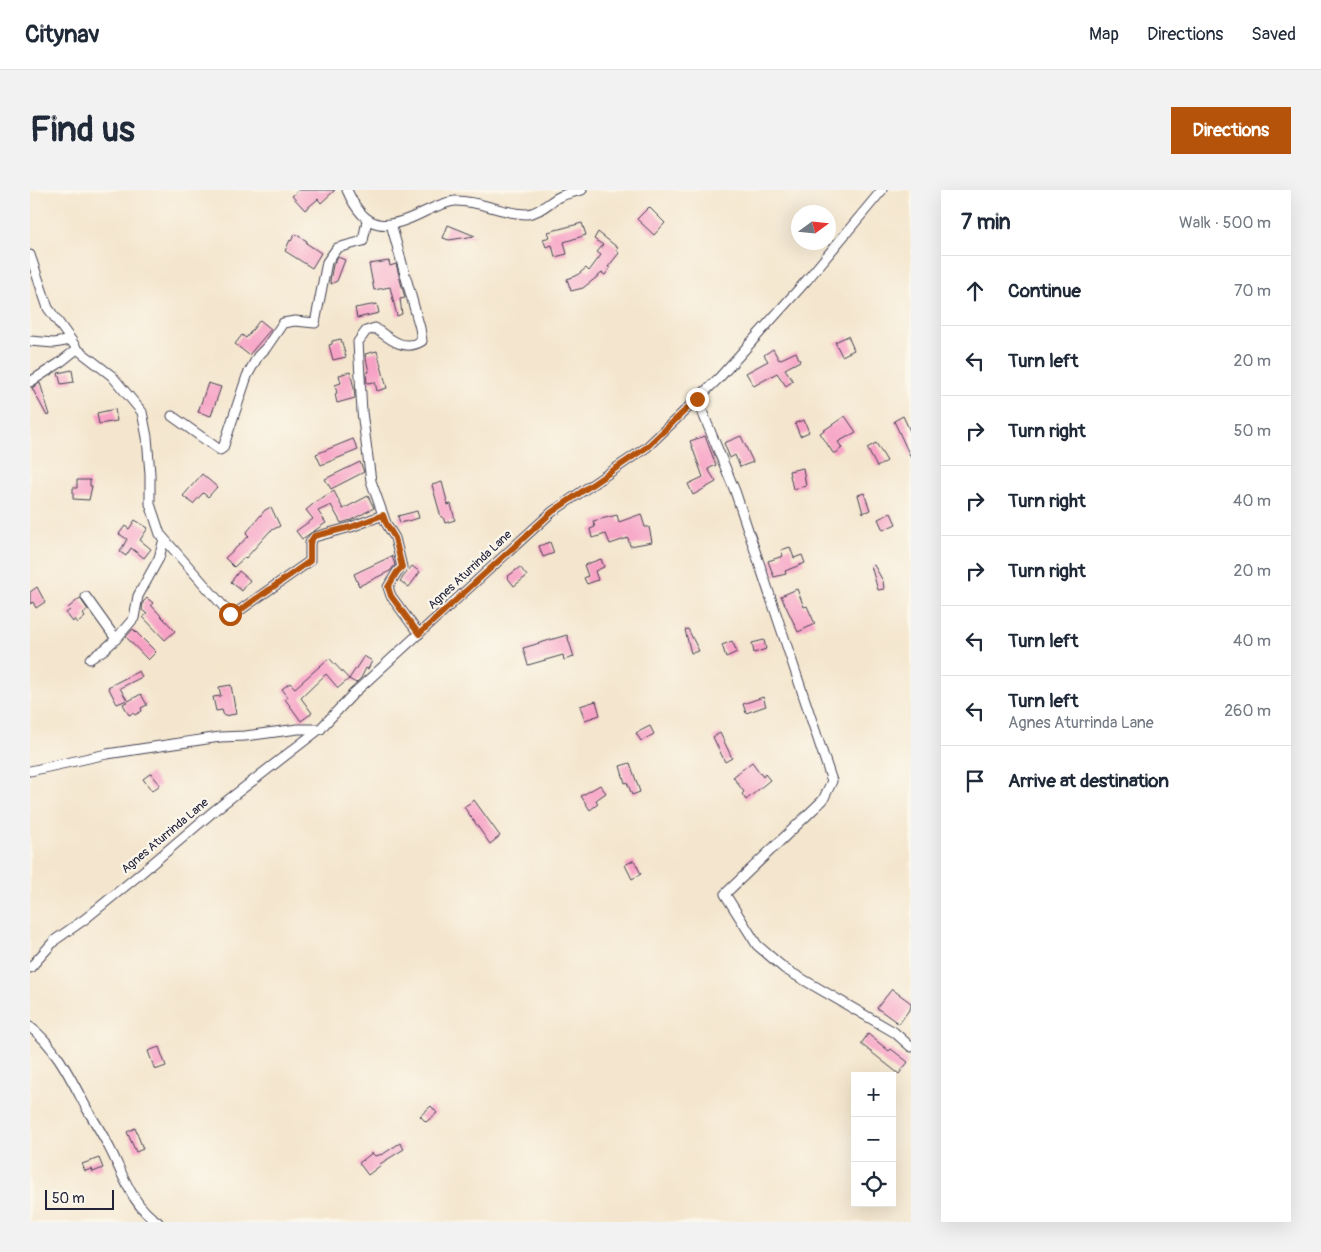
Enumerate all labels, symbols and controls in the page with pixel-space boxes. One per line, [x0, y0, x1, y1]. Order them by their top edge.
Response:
text: Citynav [25, 20, 100, 49]
text: Map [1089, 23, 1119, 46]
text: Directions [1147, 23, 1223, 46]
text: Saved [1251, 23, 1296, 46]
button: Directions [1171, 107, 1291, 154]
text: Find us [30, 108, 135, 152]
north arrow [791, 205, 836, 250]
text: 7 min [961, 209, 1011, 236]
text: Walk · 500 m [1179, 213, 1271, 233]
icon: ahead [961, 277, 989, 305]
text: Continue [1008, 279, 1081, 303]
text: 70 m [1234, 281, 1271, 301]
icon: left [961, 347, 989, 375]
text: Turn left [1008, 349, 1078, 373]
text: 20 m [1233, 351, 1271, 371]
route end [686, 388, 709, 411]
icon: right [961, 417, 989, 445]
text: Turn right [1008, 419, 1086, 443]
text: 50 m [1234, 421, 1271, 441]
icon: right [961, 487, 989, 515]
text: Turn right [1008, 489, 1086, 513]
text: 40 m [1233, 491, 1271, 511]
street label: Agnes Aturrinda Lane [425, 527, 515, 613]
icon: right [961, 557, 989, 585]
text: Turn right [1008, 559, 1086, 583]
text: 20 m [1233, 561, 1271, 581]
route start [219, 603, 242, 626]
icon: left [961, 627, 989, 655]
text: Turn left [1008, 629, 1078, 653]
text: 40 m [1233, 631, 1271, 651]
text: Turn left [1008, 689, 1078, 713]
icon: left [961, 697, 989, 725]
text: 260 m [1224, 701, 1271, 721]
text: Agnes Aturrinda Lane [1008, 713, 1154, 733]
icon: arrive [961, 767, 989, 795]
text: Arrive at destination [1008, 769, 1169, 793]
street label: Agnes Aturrinda Lane [118, 795, 212, 877]
map controls [851, 1072, 896, 1207]
button: + [851, 1072, 896, 1117]
button: − [851, 1117, 896, 1162]
button: locate [851, 1162, 896, 1207]
scale bar [45, 1187, 114, 1210]
text: 50 m [52, 1190, 85, 1207]

